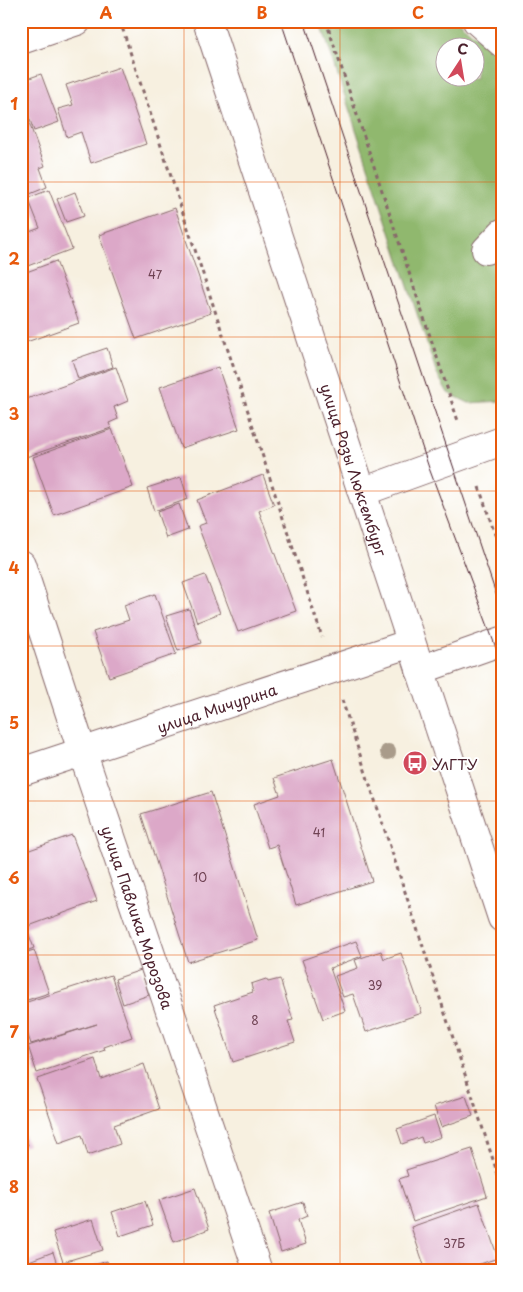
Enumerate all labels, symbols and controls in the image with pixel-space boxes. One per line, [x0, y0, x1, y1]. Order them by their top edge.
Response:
text: A [100, 0, 113, 24]
text: B [257, 0, 268, 24]
text: C [412, 0, 424, 24]
text: С [455, 37, 470, 60]
north arrow [436, 38, 486, 88]
text: 1 [10, 91, 18, 115]
text: 2 [8, 246, 20, 270]
house number: 47 [148, 265, 163, 283]
street label: улица Розы Люксембург [315, 380, 394, 559]
text: 3 [9, 401, 19, 425]
text: 4 [9, 555, 20, 579]
street label: улица Мичурина [154, 677, 280, 738]
text: 5 [9, 710, 19, 734]
bus stop icon: УлГТУ [402, 750, 428, 776]
place label: УлГТУ [432, 752, 478, 775]
street label: улица Павлика Морозова [96, 822, 180, 1012]
house number: 41 [313, 823, 325, 841]
text: 6 [8, 865, 20, 889]
house number: 10 [193, 868, 207, 886]
house number: 39 [368, 976, 382, 994]
house number: 8 [251, 1011, 259, 1029]
text: 7 [9, 1019, 19, 1043]
text: 8 [9, 1174, 19, 1198]
house number: 37Б [443, 1234, 465, 1252]

